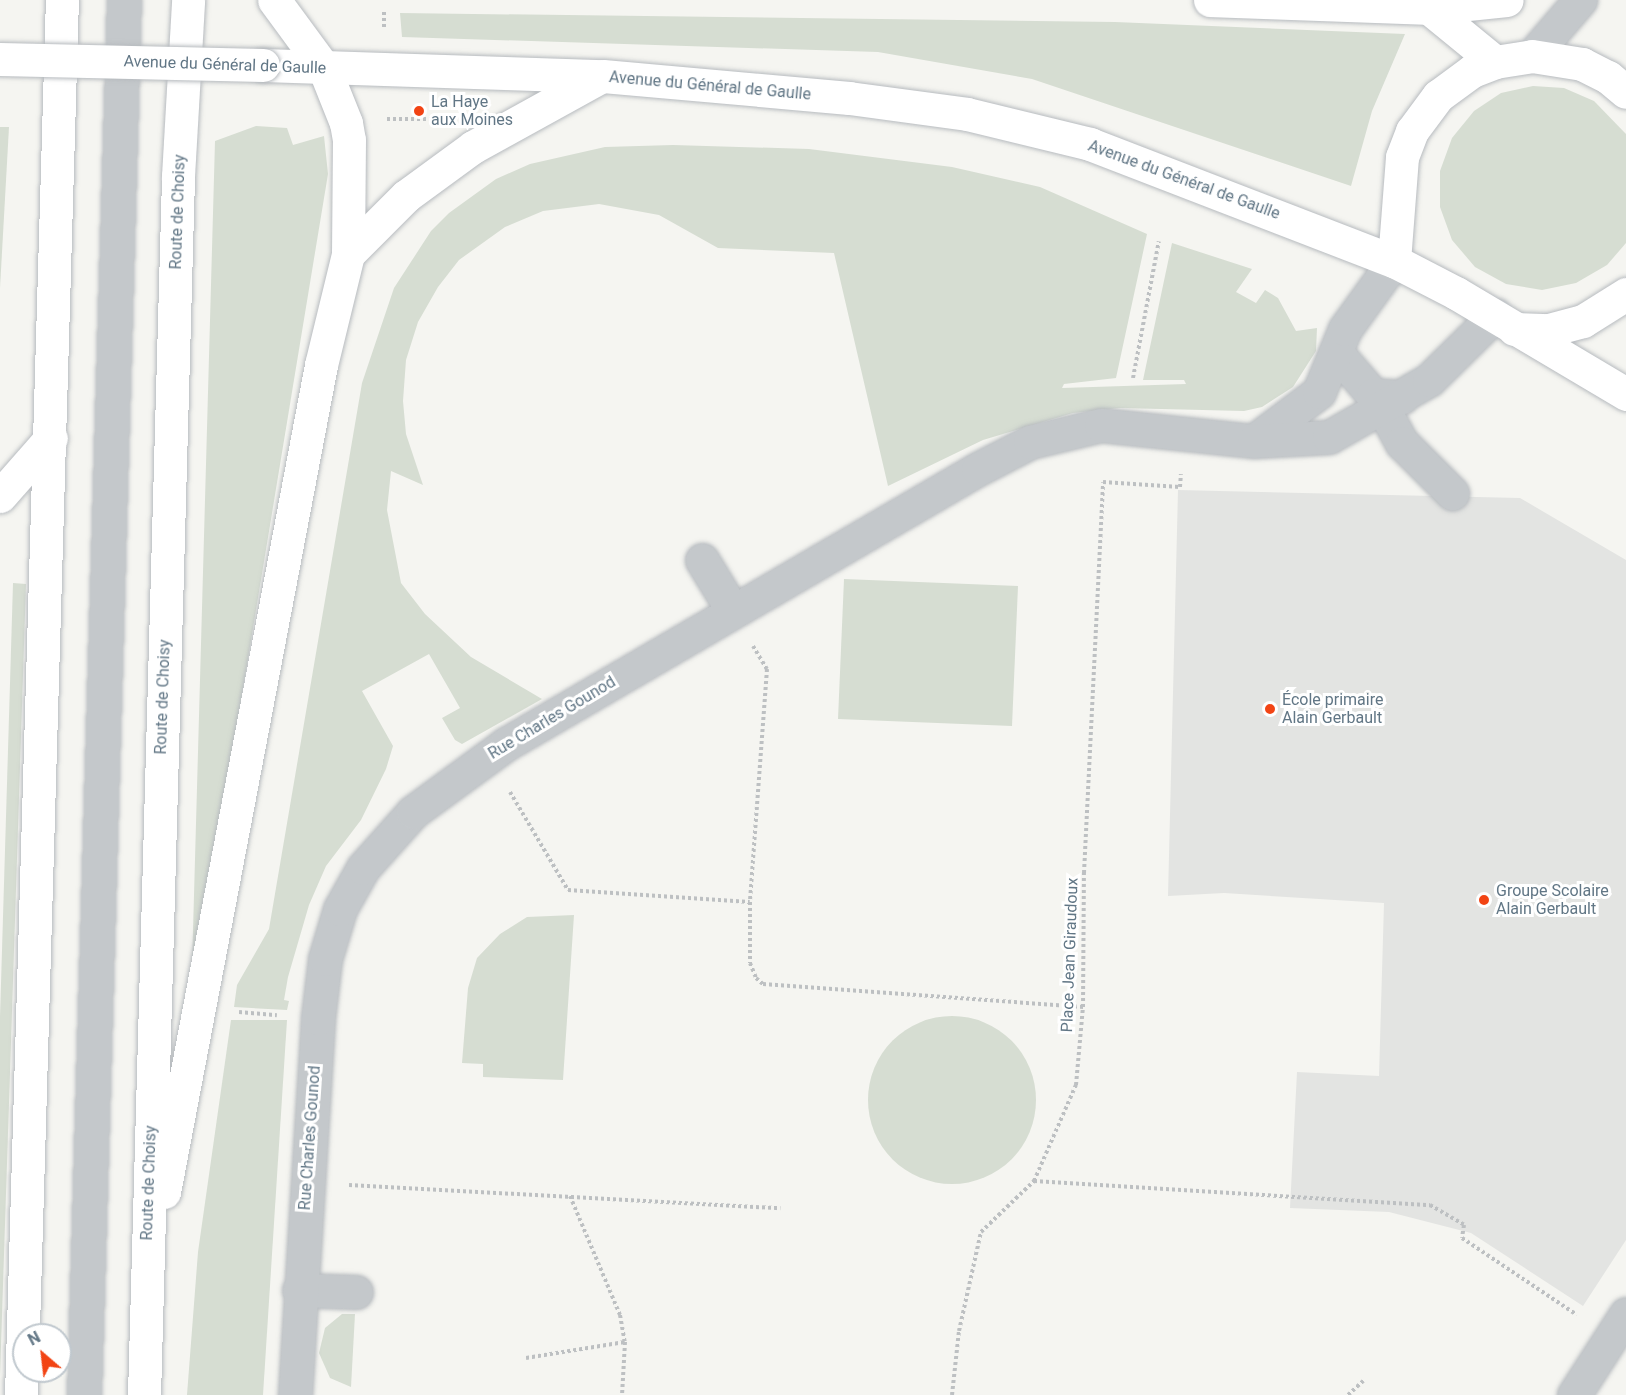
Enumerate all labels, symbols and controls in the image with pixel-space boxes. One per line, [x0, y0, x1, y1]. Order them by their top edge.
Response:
street label: Avenue du Général de Gaulle [123, 52, 327, 78]
street label: Avenue du Général de Gaulle [608, 68, 812, 104]
place label: La Haye aux Moines [431, 92, 513, 130]
marker: La Haye aux Moines [412, 104, 426, 118]
street label: Avenue du Général de Gaulle [1086, 136, 1282, 224]
street label: Route de Choisy [166, 154, 190, 270]
street label: Route de Choisy [151, 639, 175, 755]
street label: Rue Charles Gounod [485, 672, 619, 764]
place label: École primaire Alain Gerbault [1282, 690, 1383, 728]
marker: École primaire Alain Gerbault [1263, 702, 1277, 716]
street label: Place Jean Giraudoux [1058, 877, 1082, 1033]
place label: Groupe Scolaire Alain Gerbault [1496, 881, 1609, 919]
marker: Groupe Scolaire Alain Gerbault [1477, 893, 1491, 907]
street label: Rue Charles Gounod [295, 1065, 325, 1211]
street label: Route de Choisy [137, 1125, 161, 1241]
north arrow [12, 1323, 72, 1383]
text: N [25, 1327, 44, 1349]

